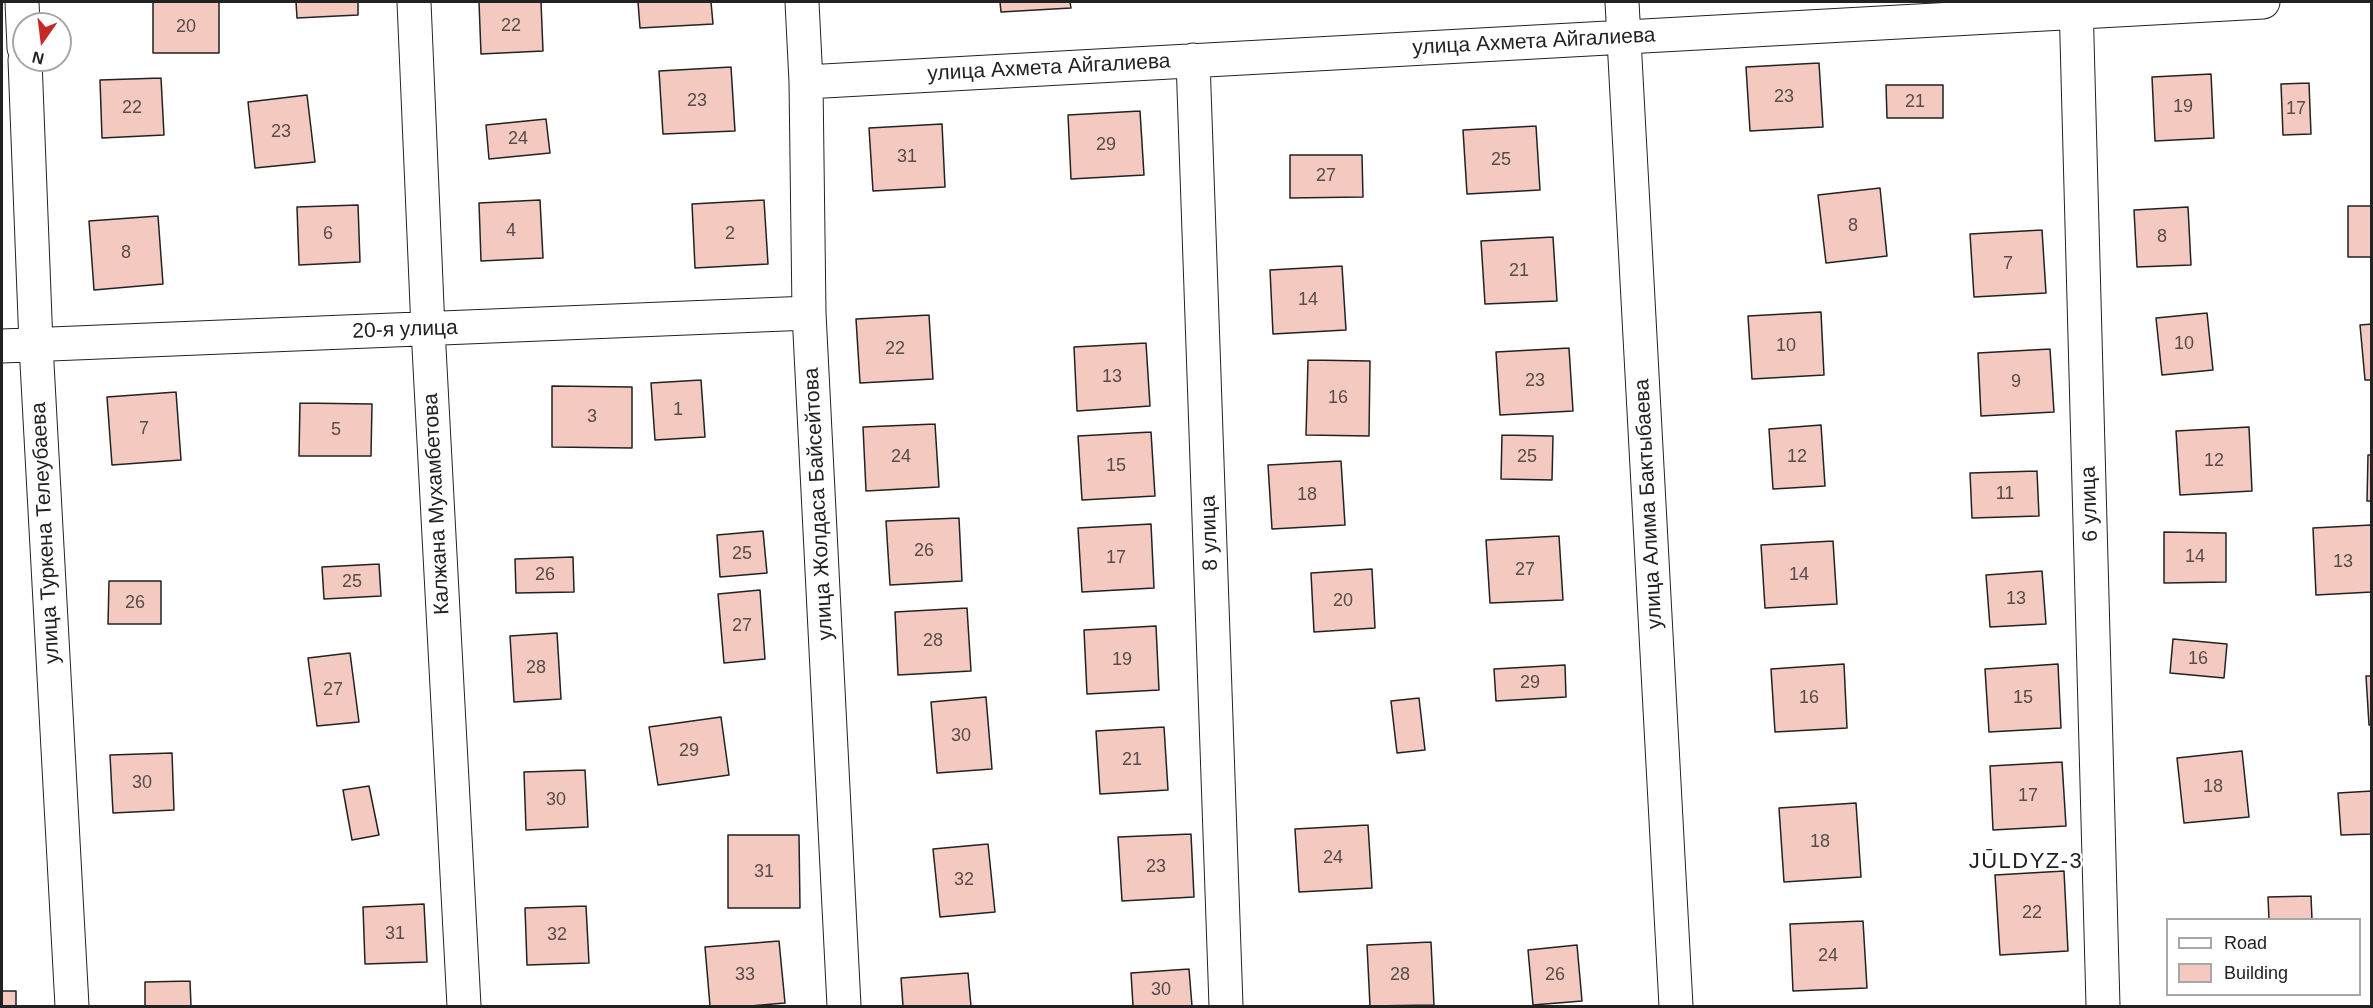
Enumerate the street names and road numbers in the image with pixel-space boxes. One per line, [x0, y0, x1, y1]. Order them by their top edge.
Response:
street label: улица Ахмета Айгалиева [1412, 23, 1656, 61]
street label: улица Ахмета Айгалиева [927, 49, 1171, 87]
street label: 20-я улица [352, 316, 458, 344]
street label: улица Жолдаса Байсейтова [799, 367, 839, 641]
street label: улица Алима Бактыбаева [1630, 378, 1668, 630]
street label: Калжана Мухамбетова [419, 393, 455, 615]
street label: улица Туркена Телеубаева [27, 402, 65, 664]
street label: 6 улица [2076, 466, 2104, 542]
street label: 8 улица [1196, 495, 1224, 571]

